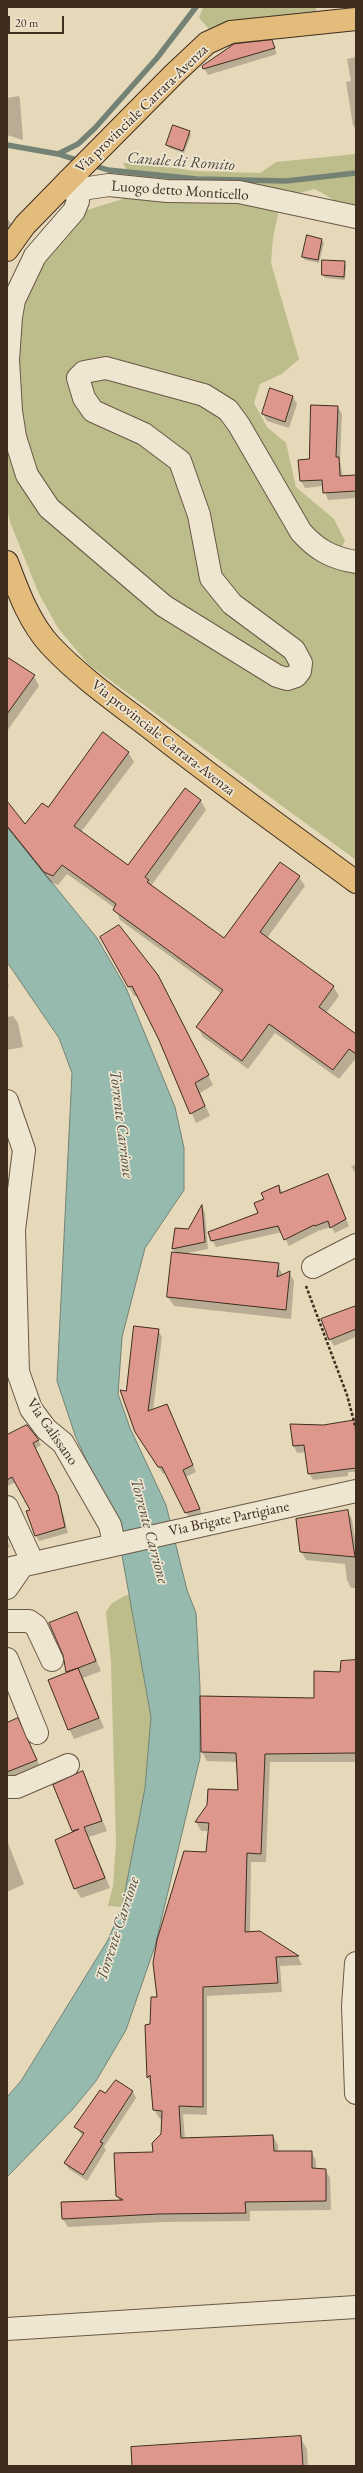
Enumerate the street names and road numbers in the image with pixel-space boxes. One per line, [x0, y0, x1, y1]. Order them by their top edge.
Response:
street label: Via provinciale Carrara-Avenza [72, 41, 212, 177]
street label: Luogo detto Monticello [111, 177, 249, 205]
street label: Via provinciale Carrara-Avenza [88, 676, 238, 800]
street label: Via Galissano [22, 1395, 82, 1469]
street label: Via Brigate Partigiane [167, 1497, 291, 1541]

